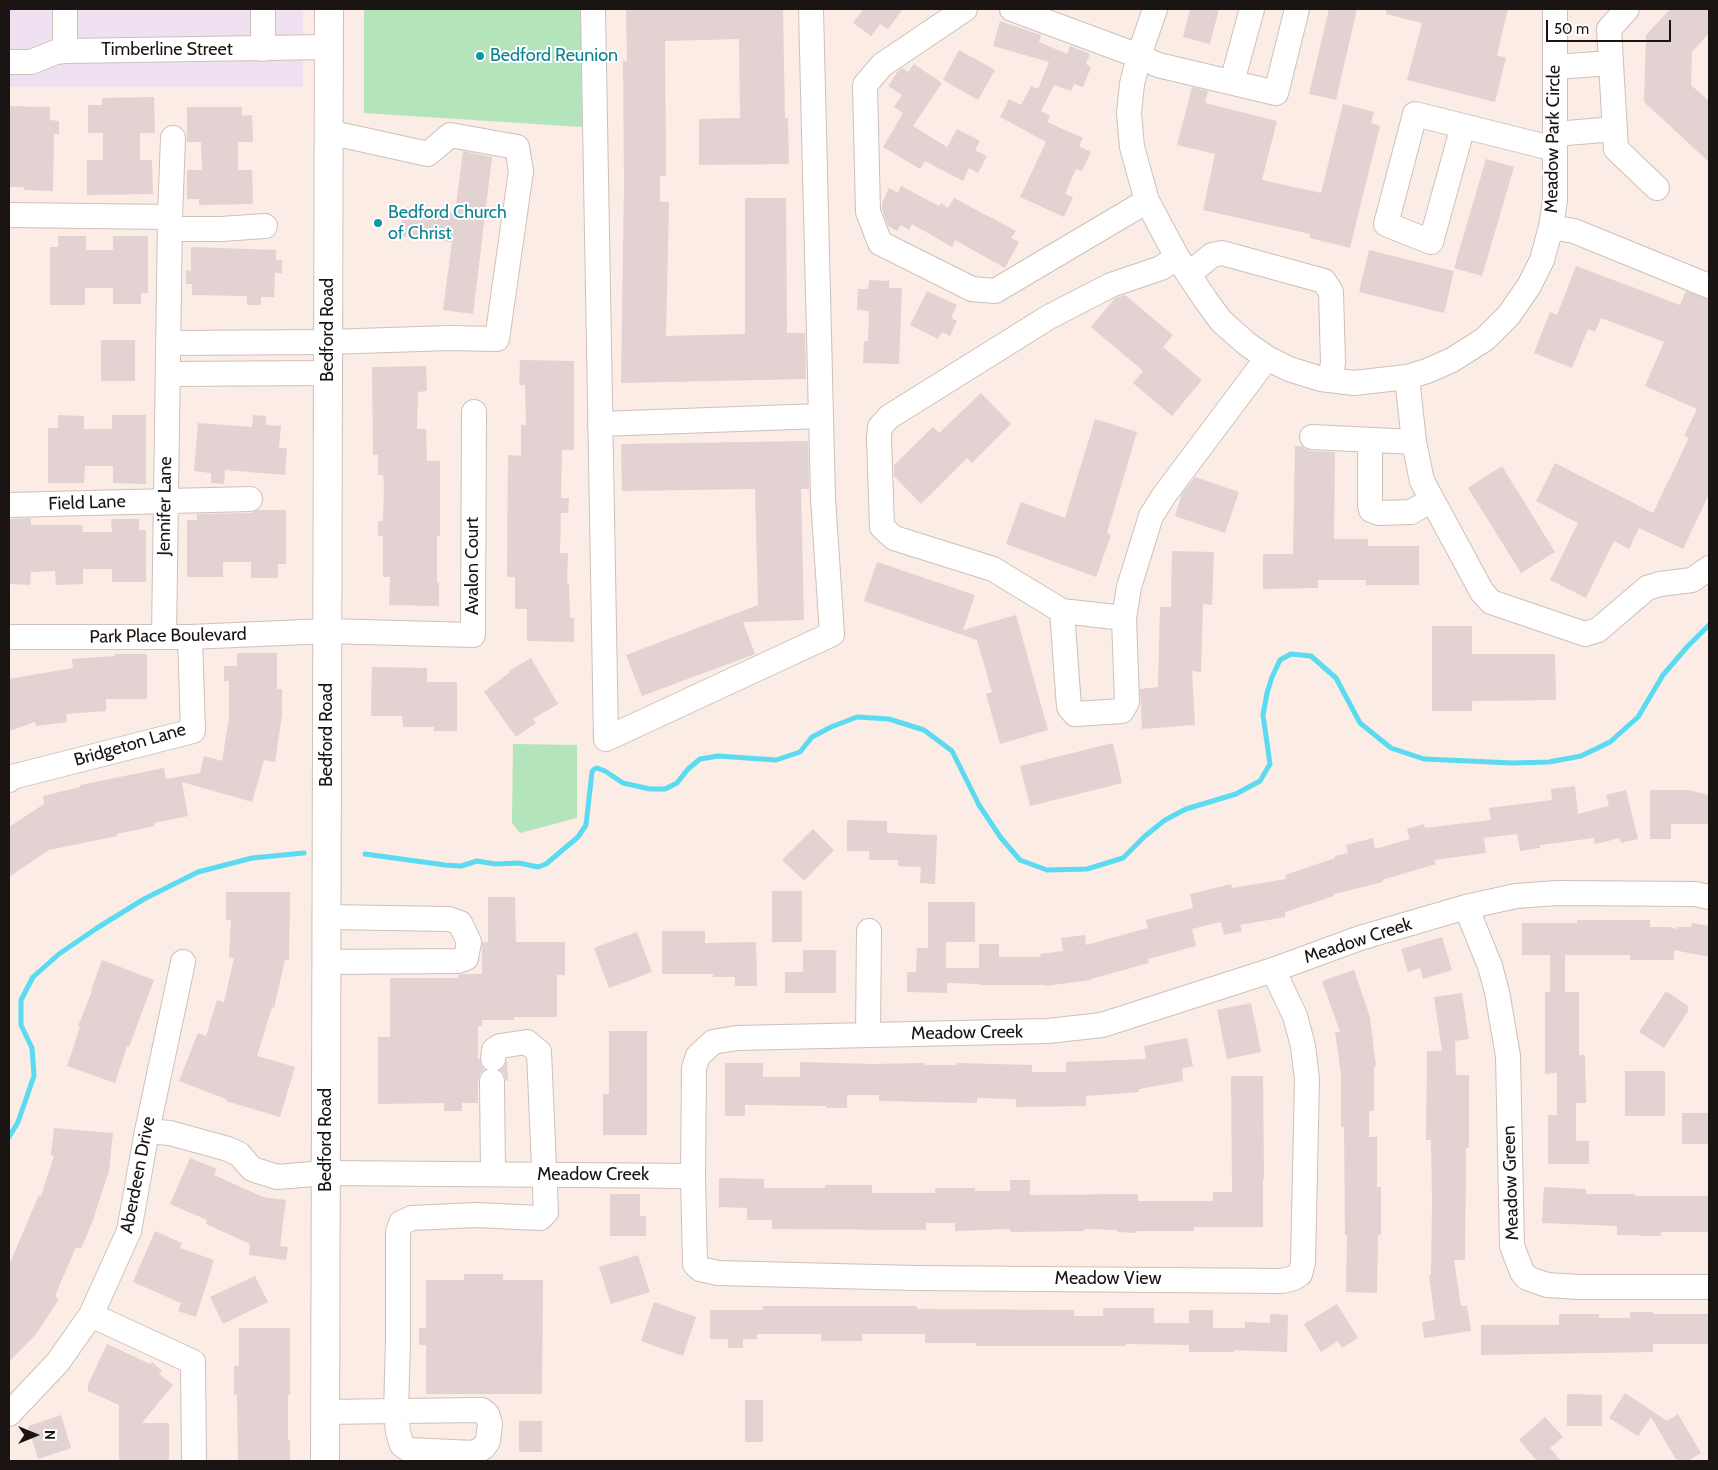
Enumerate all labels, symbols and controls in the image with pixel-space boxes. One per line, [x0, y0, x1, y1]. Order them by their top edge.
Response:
scale bar [1548, 10, 1673, 42]
text: 50 m [1554, 20, 1589, 38]
street label: Timberline Street [101, 39, 233, 61]
place label: Bedford Reunion [490, 45, 618, 67]
marker: Bedford Reunion [474, 50, 486, 62]
street label: Meadow Park Circle [1541, 65, 1565, 213]
place label: Bedford Church of Christ [388, 202, 507, 244]
marker: Bedford Church of Christ [372, 217, 384, 229]
street label: Bedford Road [317, 278, 339, 382]
street label: Jennifer Lane [153, 456, 177, 556]
street label: Field Lane [48, 491, 126, 515]
street label: Avalon Court [462, 517, 484, 615]
street label: Park Place Boulevard [89, 624, 247, 648]
street label: Bedford Road [316, 683, 338, 787]
street label: Bridgeton Lane [72, 719, 188, 771]
street label: Meadow Creek [1301, 913, 1415, 969]
street label: Meadow Creek [911, 1021, 1023, 1045]
street label: Bedford Road [315, 1088, 337, 1192]
street label: Aberdeen Drive [116, 1115, 160, 1235]
street label: Meadow Green [1498, 1125, 1524, 1241]
street label: Meadow Creek [537, 1164, 649, 1186]
street label: Meadow View [1054, 1268, 1162, 1290]
north arrow [10, 1410, 60, 1460]
text: N [41, 1430, 59, 1440]

